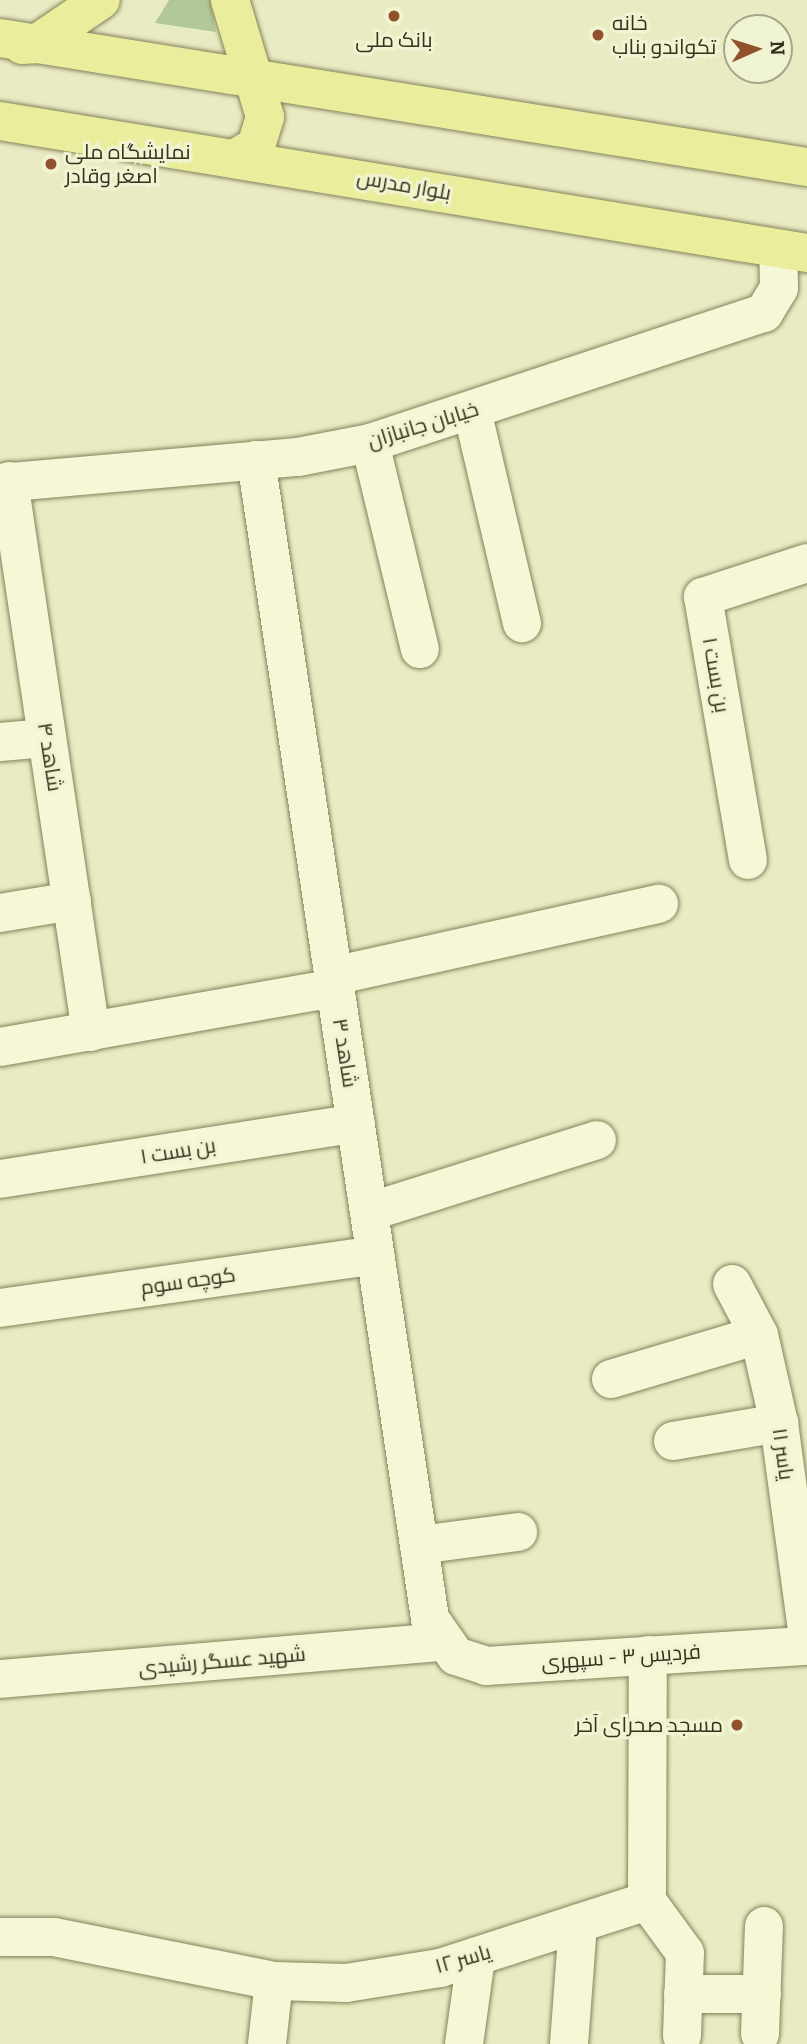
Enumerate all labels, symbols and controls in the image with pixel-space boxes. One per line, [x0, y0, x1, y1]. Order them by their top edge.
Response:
marker: بانک ملی [386, 8, 402, 24]
place label: خانه تکواندو بناب [612, 10, 716, 60]
north arrow [723, 14, 793, 84]
place label: بانک ملی [355, 27, 433, 53]
marker: خانه تکواندو بناب [590, 27, 606, 43]
text: N [766, 40, 789, 56]
place label: نمایشگاه ملی اصغر وقادر [65, 139, 191, 189]
marker: نمایشگاه ملی اصغر وقادر [43, 156, 59, 172]
street label: بلوار مدرس [355, 164, 453, 206]
street label: خیابان جانبازان [364, 396, 482, 454]
street label: بن بست ۱ [697, 635, 735, 715]
street label: شاهد ۴ [32, 721, 68, 793]
street label: شاهد ۳ [327, 1017, 363, 1089]
street label: بن بست ۱ [138, 1133, 218, 1169]
street label: کوچه سوم [139, 1262, 237, 1300]
street label: یاسر ۱۱ [767, 1426, 799, 1482]
street label: فردیس ۳ - سپهری [540, 1639, 702, 1675]
street label: شهید عسگر رشیدی [137, 1641, 307, 1681]
place label: مسجد صحرای آخر [575, 1712, 723, 1738]
marker: مسجد صحرای آخر [729, 1717, 745, 1733]
street label: یاسر ۱۲ [432, 1939, 494, 1979]

